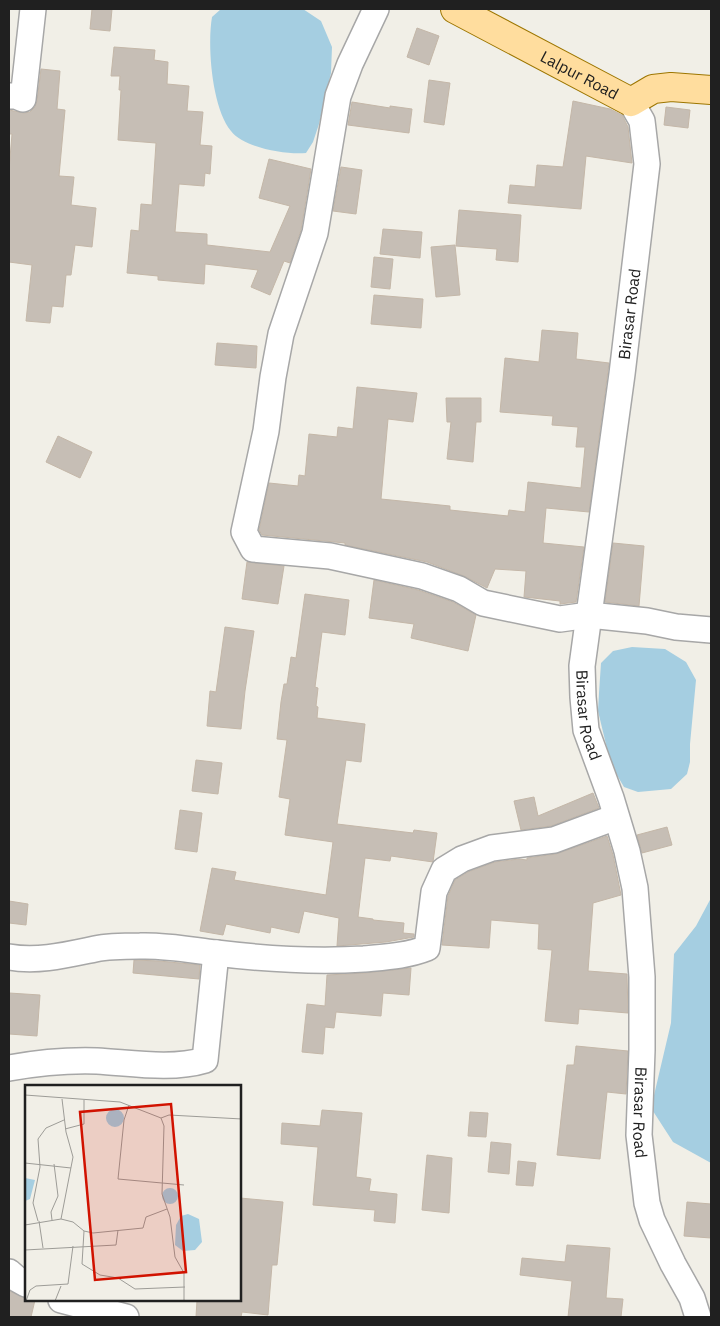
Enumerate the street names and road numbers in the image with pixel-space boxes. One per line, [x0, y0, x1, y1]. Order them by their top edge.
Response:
street label: Lalpur Road [537, 46, 622, 104]
street label: Birasar Road [613, 267, 645, 361]
street label: Birasar Road [572, 669, 606, 763]
street label: Birasar Road [629, 1066, 652, 1159]

